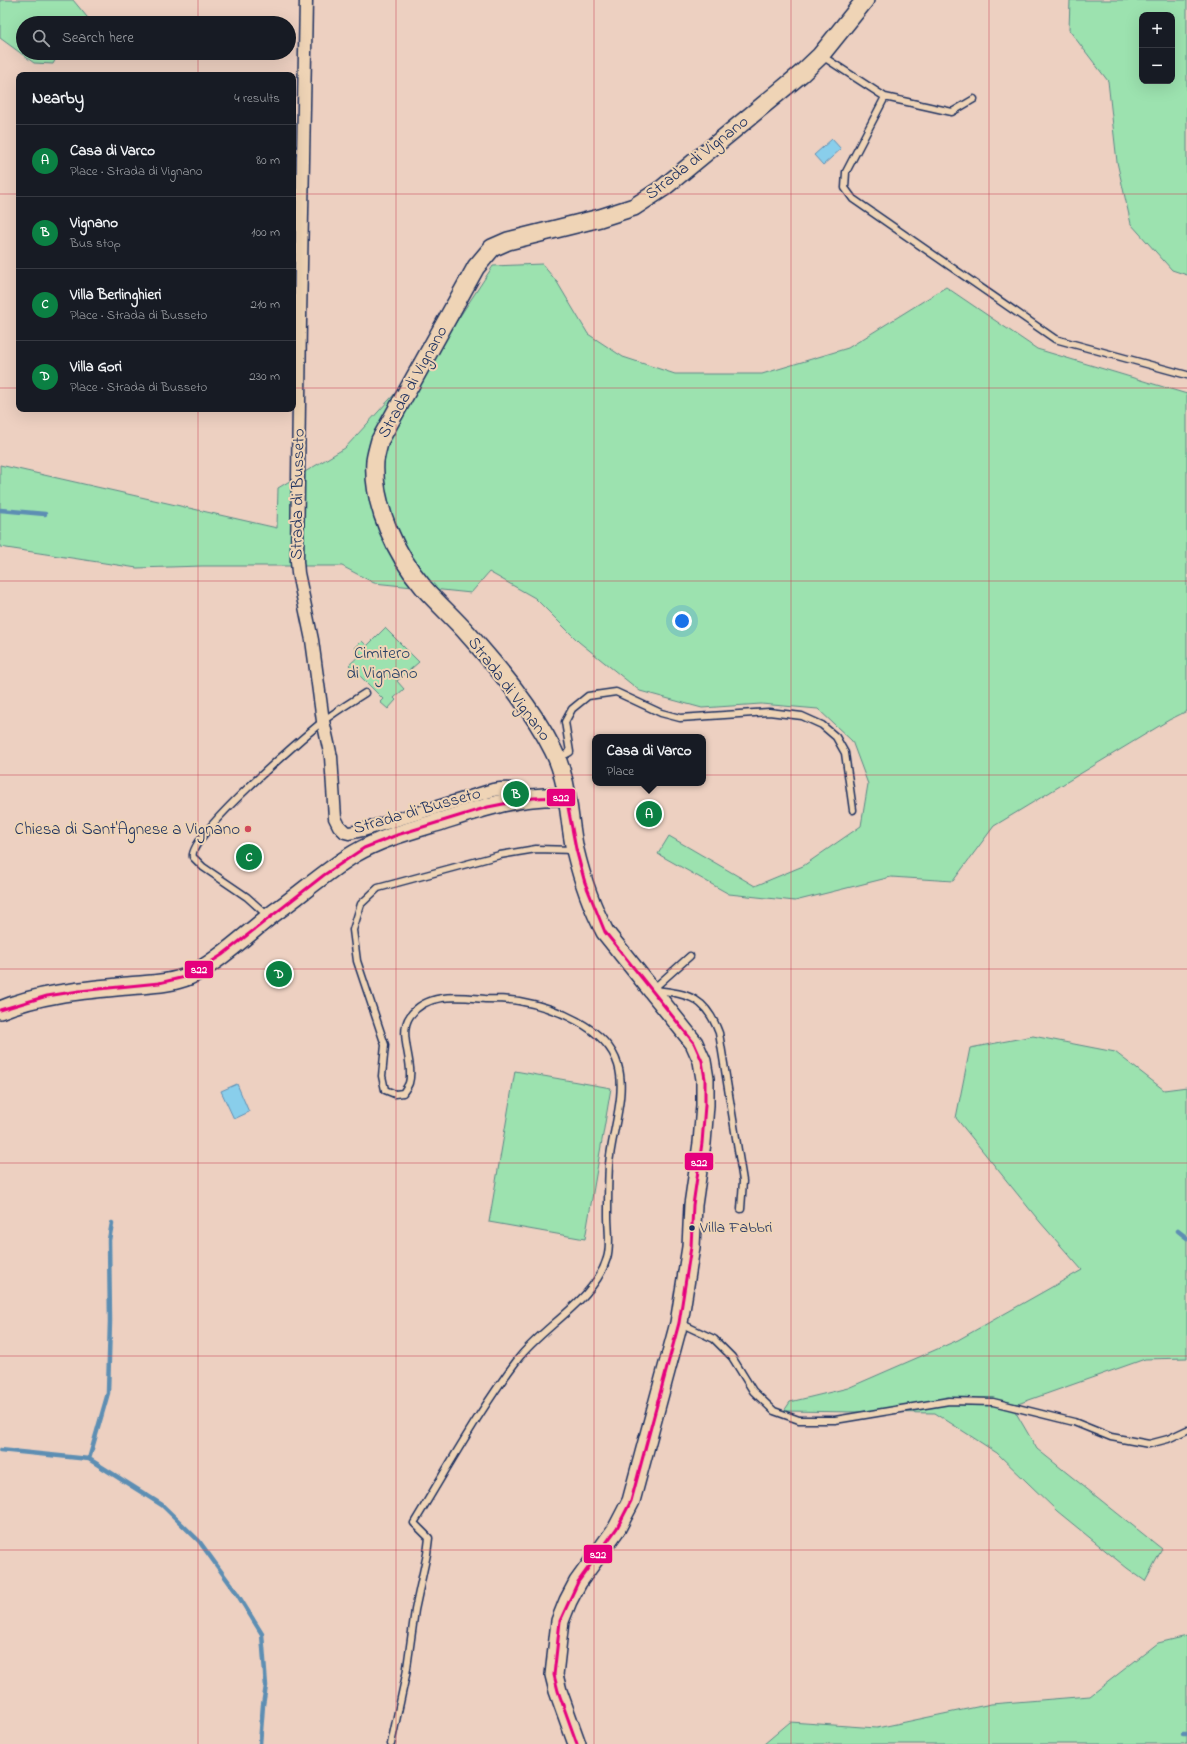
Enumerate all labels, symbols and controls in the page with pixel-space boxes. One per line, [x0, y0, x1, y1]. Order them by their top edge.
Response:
map controls [1139, 12, 1175, 84]
button: + [1139, 12, 1175, 48]
search box [16, 16, 296, 60]
icon: search [30, 27, 52, 49]
text: Search here [62, 27, 134, 49]
button: − [1139, 48, 1175, 84]
text: Nearby [32, 86, 84, 111]
text: 4 results [234, 89, 280, 108]
street label: Strada di Vignano [640, 109, 755, 208]
text: Casa di Varco [70, 140, 155, 162]
text: A [41, 151, 49, 170]
text: 80 m [256, 151, 280, 170]
text: Place · Strada di Vignano [70, 162, 203, 181]
text: Vignano [70, 212, 118, 234]
text: B [41, 223, 49, 242]
text: 100 m [251, 223, 280, 242]
text: Bus stop [70, 234, 121, 253]
text: Villa Berlinghieri [70, 284, 162, 306]
text: C [41, 295, 49, 314]
text: 210 m [250, 295, 280, 314]
text: Place · Strada di Busseto [70, 306, 207, 325]
street label: Strada di Vignano [372, 321, 456, 444]
text: Villa Gori [70, 356, 122, 378]
text: D [40, 367, 50, 386]
text: 230 m [249, 367, 280, 386]
text: Place · Strada di Busseto [70, 378, 207, 397]
street label: Strada di Busseto [284, 428, 312, 560]
your location [672, 611, 692, 631]
street label: Strada di Vignano [460, 631, 557, 748]
park label: Cimitero di Vignano [346, 641, 418, 688]
popup [592, 734, 706, 786]
text: Casa di Varco [607, 740, 691, 762]
text: Place [607, 762, 634, 781]
pin: B [503, 779, 529, 809]
street label: Strada di Busseto [350, 781, 484, 841]
line badge: s22 [546, 788, 576, 807]
text: s22 [553, 790, 570, 806]
pin: A [636, 799, 662, 829]
place label: Chiesa di Sant'Agnese a Vignano [15, 817, 240, 844]
marker: Chiesa di Sant'Agnese a Vignano [243, 824, 253, 834]
pin: C [236, 842, 262, 872]
pin: D [266, 959, 292, 989]
line badge: s22 [184, 960, 214, 979]
text: s22 [191, 962, 208, 978]
line badge: s22 [684, 1152, 714, 1171]
text: s22 [691, 1155, 708, 1171]
place label: Villa Fabbri [699, 1216, 773, 1240]
marker: Villa Fabbri [687, 1223, 697, 1233]
line badge: s22 [583, 1544, 613, 1564]
text: s22 [590, 1547, 607, 1563]

